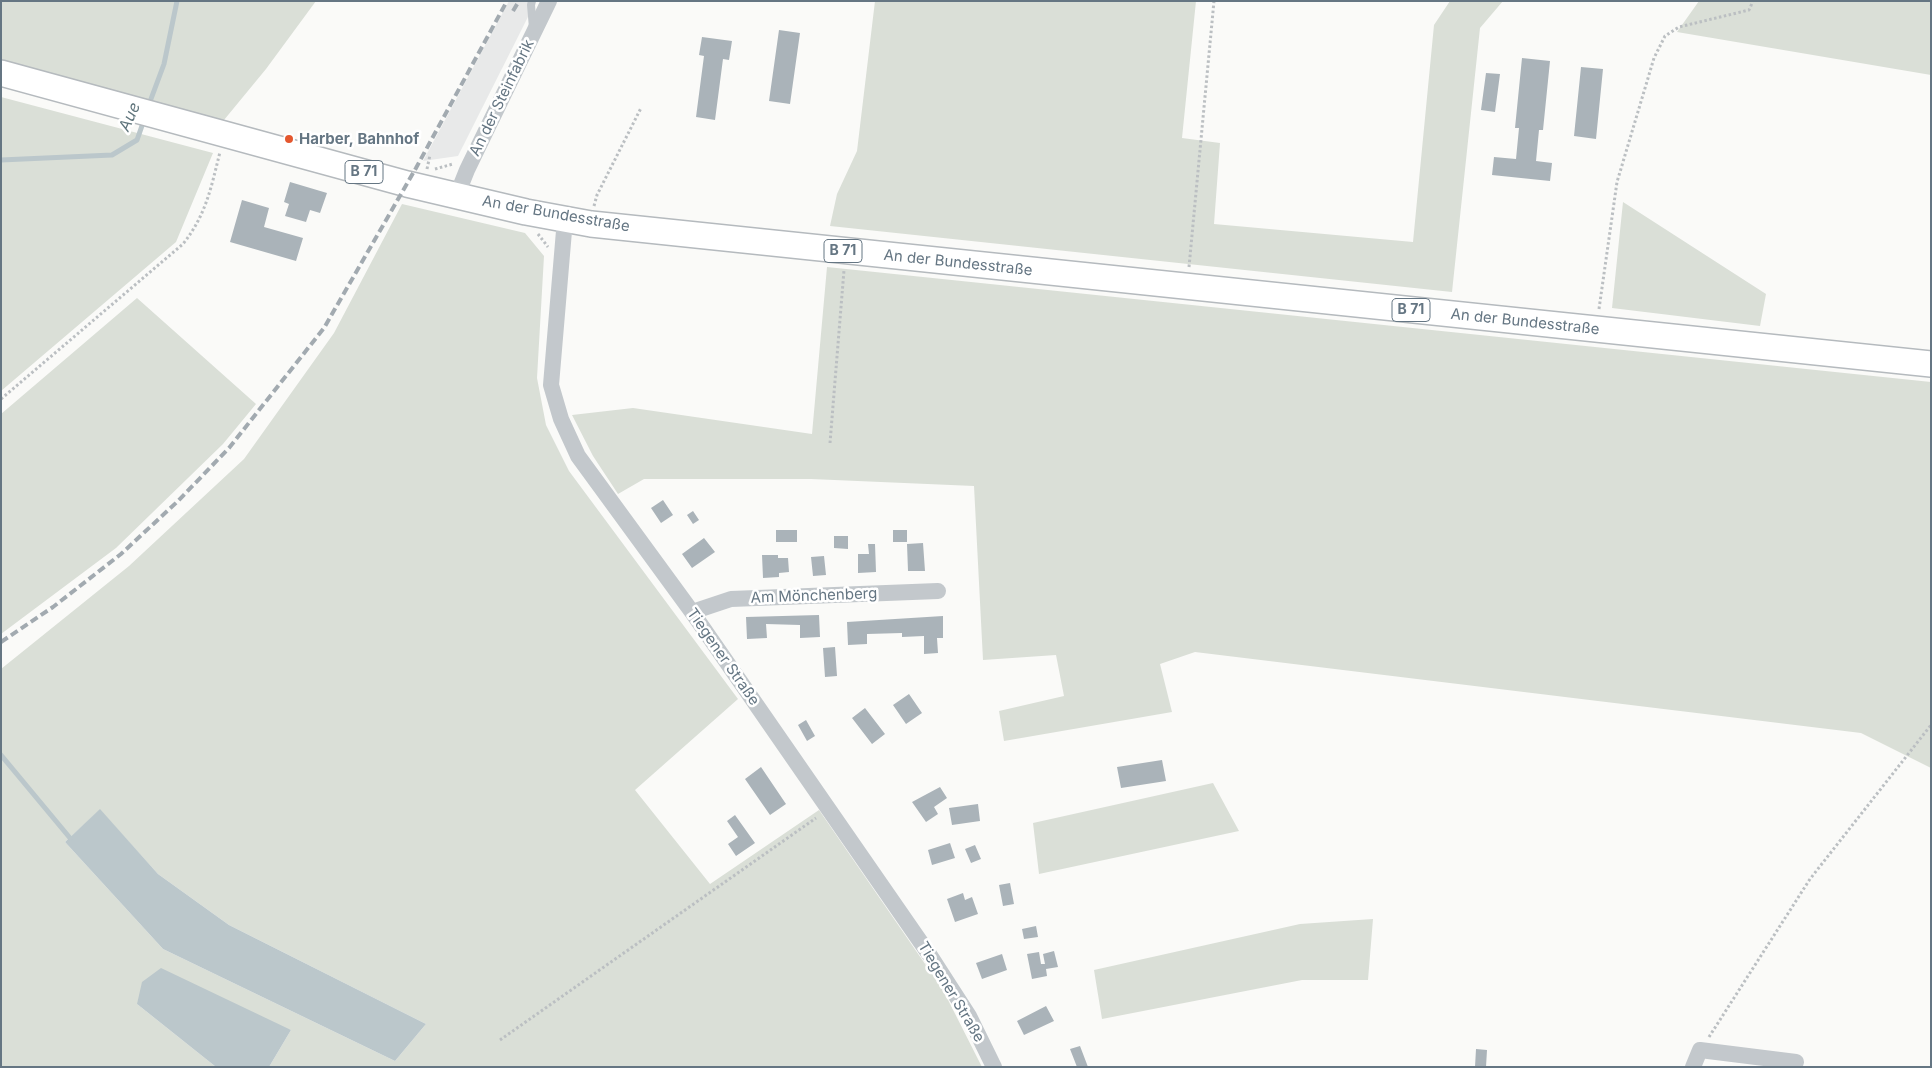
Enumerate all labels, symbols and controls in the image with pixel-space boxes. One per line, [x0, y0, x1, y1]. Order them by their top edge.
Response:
street label: An der Steinfabrik [466, 37, 538, 159]
water label: Aue [115, 100, 145, 134]
place label: Harber, Bahnhof [299, 130, 419, 148]
marker: Harber, Bahnhof [283, 133, 295, 145]
road number: B 71 [345, 160, 383, 183]
street label: An der Bundesstraße [481, 192, 631, 236]
road number: B 71 [824, 240, 862, 262]
street label: An der Bundesstraße [883, 246, 1033, 280]
road number: B 71 [1392, 298, 1430, 322]
street label: An der Bundesstraße [1450, 305, 1600, 339]
street label: Am Mönchenberg [750, 585, 878, 607]
street label: Tiegener Straße [683, 605, 763, 709]
street label: Tiegener Straße [914, 938, 988, 1046]

